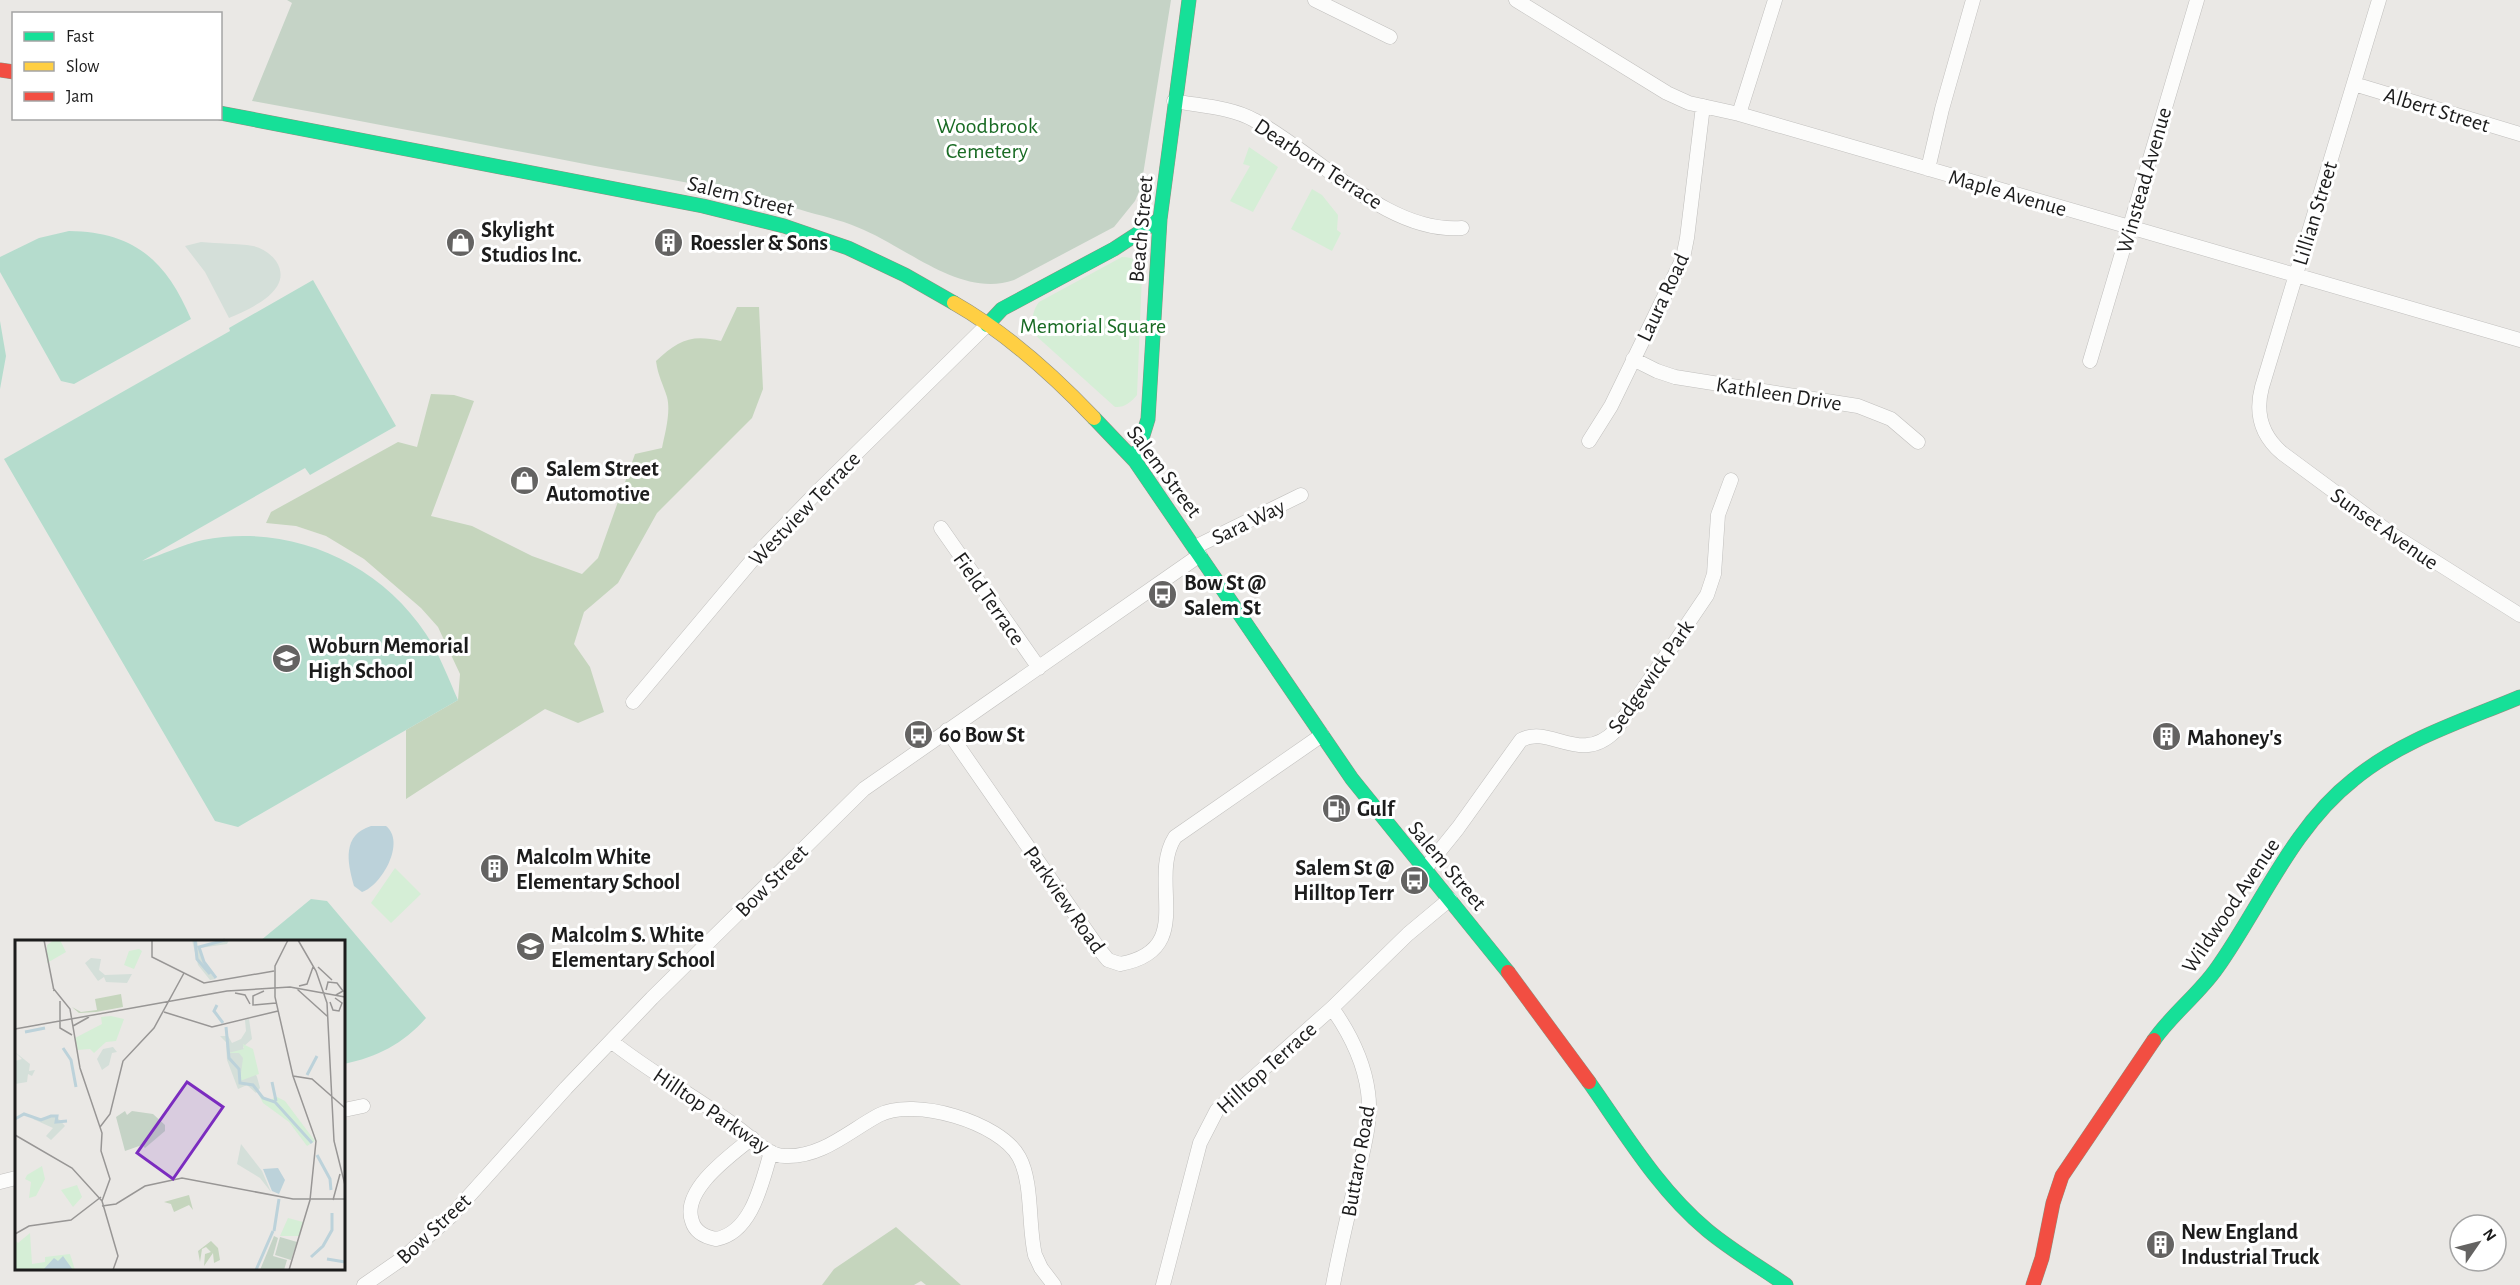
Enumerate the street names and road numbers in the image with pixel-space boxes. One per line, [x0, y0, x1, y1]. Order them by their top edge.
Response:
street label: Albert Street [2381, 83, 2492, 136]
street label: Winstead Avenue [2113, 105, 2175, 256]
street label: Dearborn Terrace [1251, 114, 1386, 213]
street label: Lillian Street [2289, 159, 2341, 268]
street label: Maple Avenue [1946, 166, 2069, 220]
street label: Salem Street [685, 172, 796, 220]
street label: Beach Street [1125, 175, 1157, 283]
street label: Laura Road [1633, 250, 1693, 345]
street label: Kathleen Drive [1714, 373, 1843, 415]
street label: Salem Street [1123, 422, 1206, 522]
street label: Westview Terrace [745, 447, 865, 570]
street label: Sunset Avenue [2327, 484, 2442, 574]
street label: Sara Way [1208, 495, 1289, 549]
street label: Field Terrace [949, 548, 1029, 649]
street label: Sedgewick Park [1604, 616, 1698, 737]
street label: Salem Street [1404, 817, 1491, 914]
street label: Wildwood Avenue [2178, 834, 2284, 977]
street label: Bow Street [731, 840, 812, 921]
street label: Parkview Road [1019, 842, 1109, 957]
street label: Hilltop Terrace [1213, 1017, 1321, 1118]
street label: Hilltop Parkway [649, 1064, 774, 1158]
street label: Buttaro Road [1337, 1104, 1379, 1218]
street label: Bow Street [392, 1189, 475, 1268]

